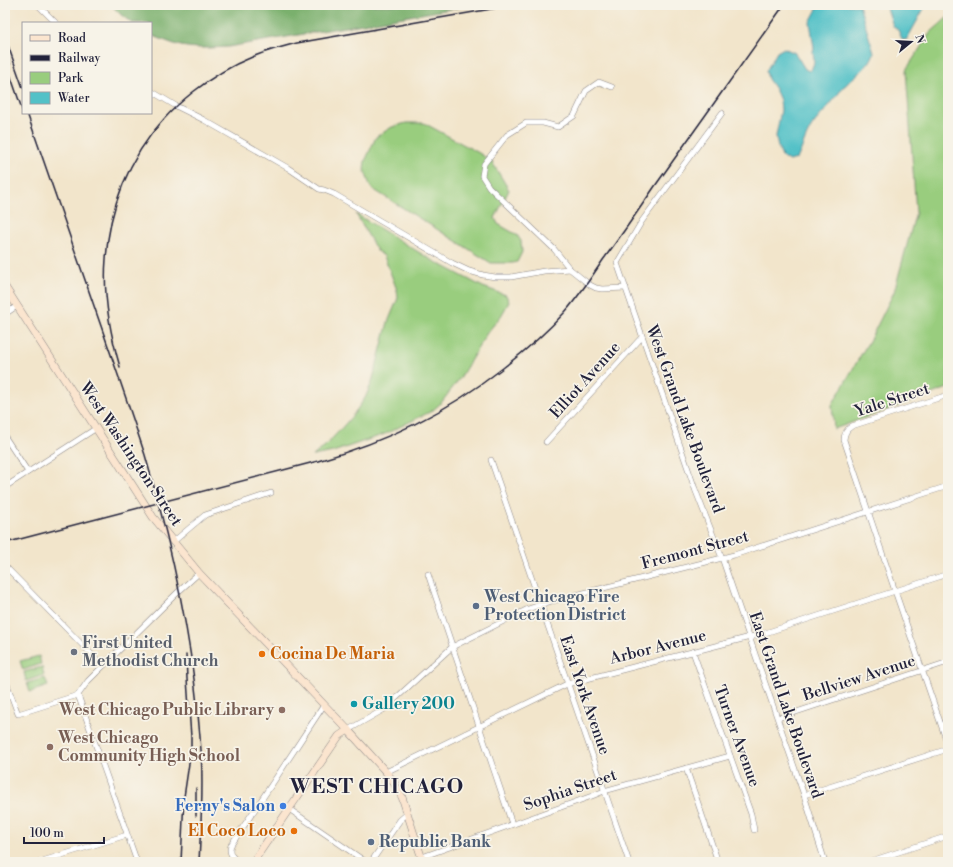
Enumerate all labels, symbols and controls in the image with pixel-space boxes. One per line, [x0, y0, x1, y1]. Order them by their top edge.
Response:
legend [22, 22, 152, 114]
north arrow [891, 22, 931, 62]
text: Road [58, 31, 86, 46]
text: N [912, 33, 928, 46]
text: Railway [58, 51, 100, 66]
text: Park [58, 71, 84, 86]
text: Water [57, 91, 90, 106]
street label: West Grand Lake Boulevard [641, 321, 728, 516]
street label: Elliot Avenue [545, 337, 625, 423]
street label: West Washington Street [75, 377, 187, 530]
street label: Yale Street [851, 378, 932, 422]
street label: Fremont Street [639, 526, 751, 574]
place label: West Chicago Fire Protection District [483, 587, 626, 625]
marker: West Chicago Fire Protection District [471, 601, 481, 611]
street label: East Grand Lake Boulevard [745, 609, 827, 801]
street label: Arbor Avenue [607, 625, 708, 669]
place label: First United Methodist Church [82, 633, 219, 671]
street label: East York Avenue [555, 633, 615, 757]
place label: Cocina De Maria [270, 644, 395, 664]
marker: First United Methodist Church [69, 647, 79, 657]
marker: Cocina De Maria [257, 649, 267, 659]
street label: Bellview Avenue [799, 650, 918, 706]
street label: Turner Avenue [709, 682, 765, 790]
place label: Gallery 200 [362, 694, 455, 714]
marker: Gallery 200 [349, 699, 359, 709]
place label: West Chicago Public Library [58, 700, 275, 720]
marker: West Chicago Public Library [277, 705, 287, 715]
place label: West Chicago Community High School [57, 728, 241, 766]
marker: West Chicago Community High School [45, 742, 55, 752]
street label: Sophia Street [521, 765, 619, 815]
district label: WEST CHICAGO [289, 775, 464, 800]
place label: Ferny's Salon [175, 796, 275, 816]
marker: Ferny's Salon [278, 801, 288, 811]
scale bar [24, 819, 104, 845]
place label: El Coco Loco [188, 821, 286, 841]
text: 100 m [30, 826, 64, 841]
marker: El Coco Loco [289, 826, 299, 836]
place label: Republic Bank [379, 832, 492, 852]
marker: Republic Bank [366, 837, 376, 847]

